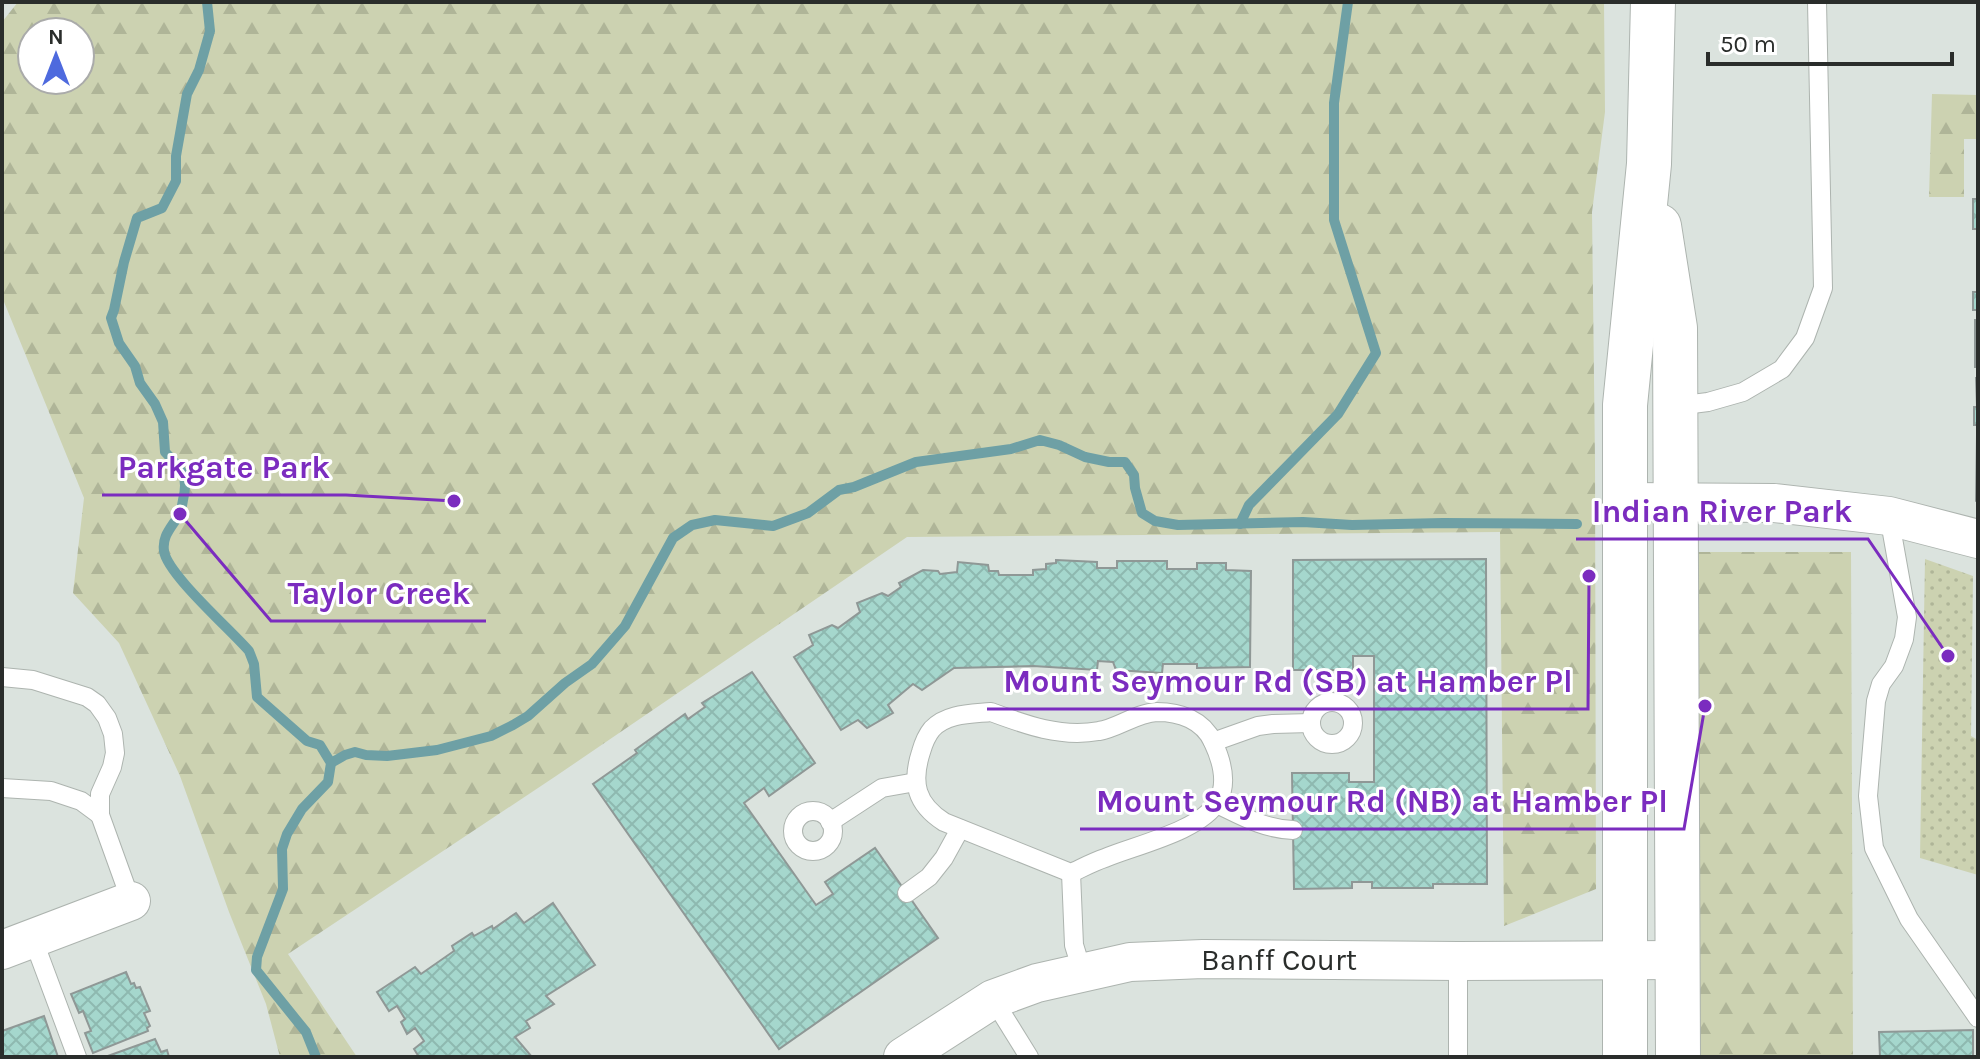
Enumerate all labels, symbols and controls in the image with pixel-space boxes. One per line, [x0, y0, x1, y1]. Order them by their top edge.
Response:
north arrow [16, 16, 96, 96]
scale bar [1708, 16, 1952, 66]
text: N [48, 24, 64, 50]
text: 50 m [1720, 30, 1776, 58]
callout: Parkgate Park [102, 439, 346, 495]
text: Parkgate Park [118, 449, 330, 486]
callout: Indian River Park [1576, 483, 1868, 539]
text: Indian River Park [1592, 493, 1852, 530]
callout: Taylor Creek [271, 565, 486, 621]
text: Taylor Creek [288, 575, 471, 612]
callout: Mount Seymour Rd (SB) at Hamber Pl [987, 653, 1588, 709]
text: Mount Seymour Rd (SB) at Hamber Pl [1003, 663, 1573, 700]
callout: Mount Seymour Rd (NB) at Hamber Pl [1080, 773, 1684, 829]
text: Mount Seymour Rd (NB) at Hamber Pl [1096, 783, 1668, 820]
street label: Banff Court [1201, 942, 1357, 978]

